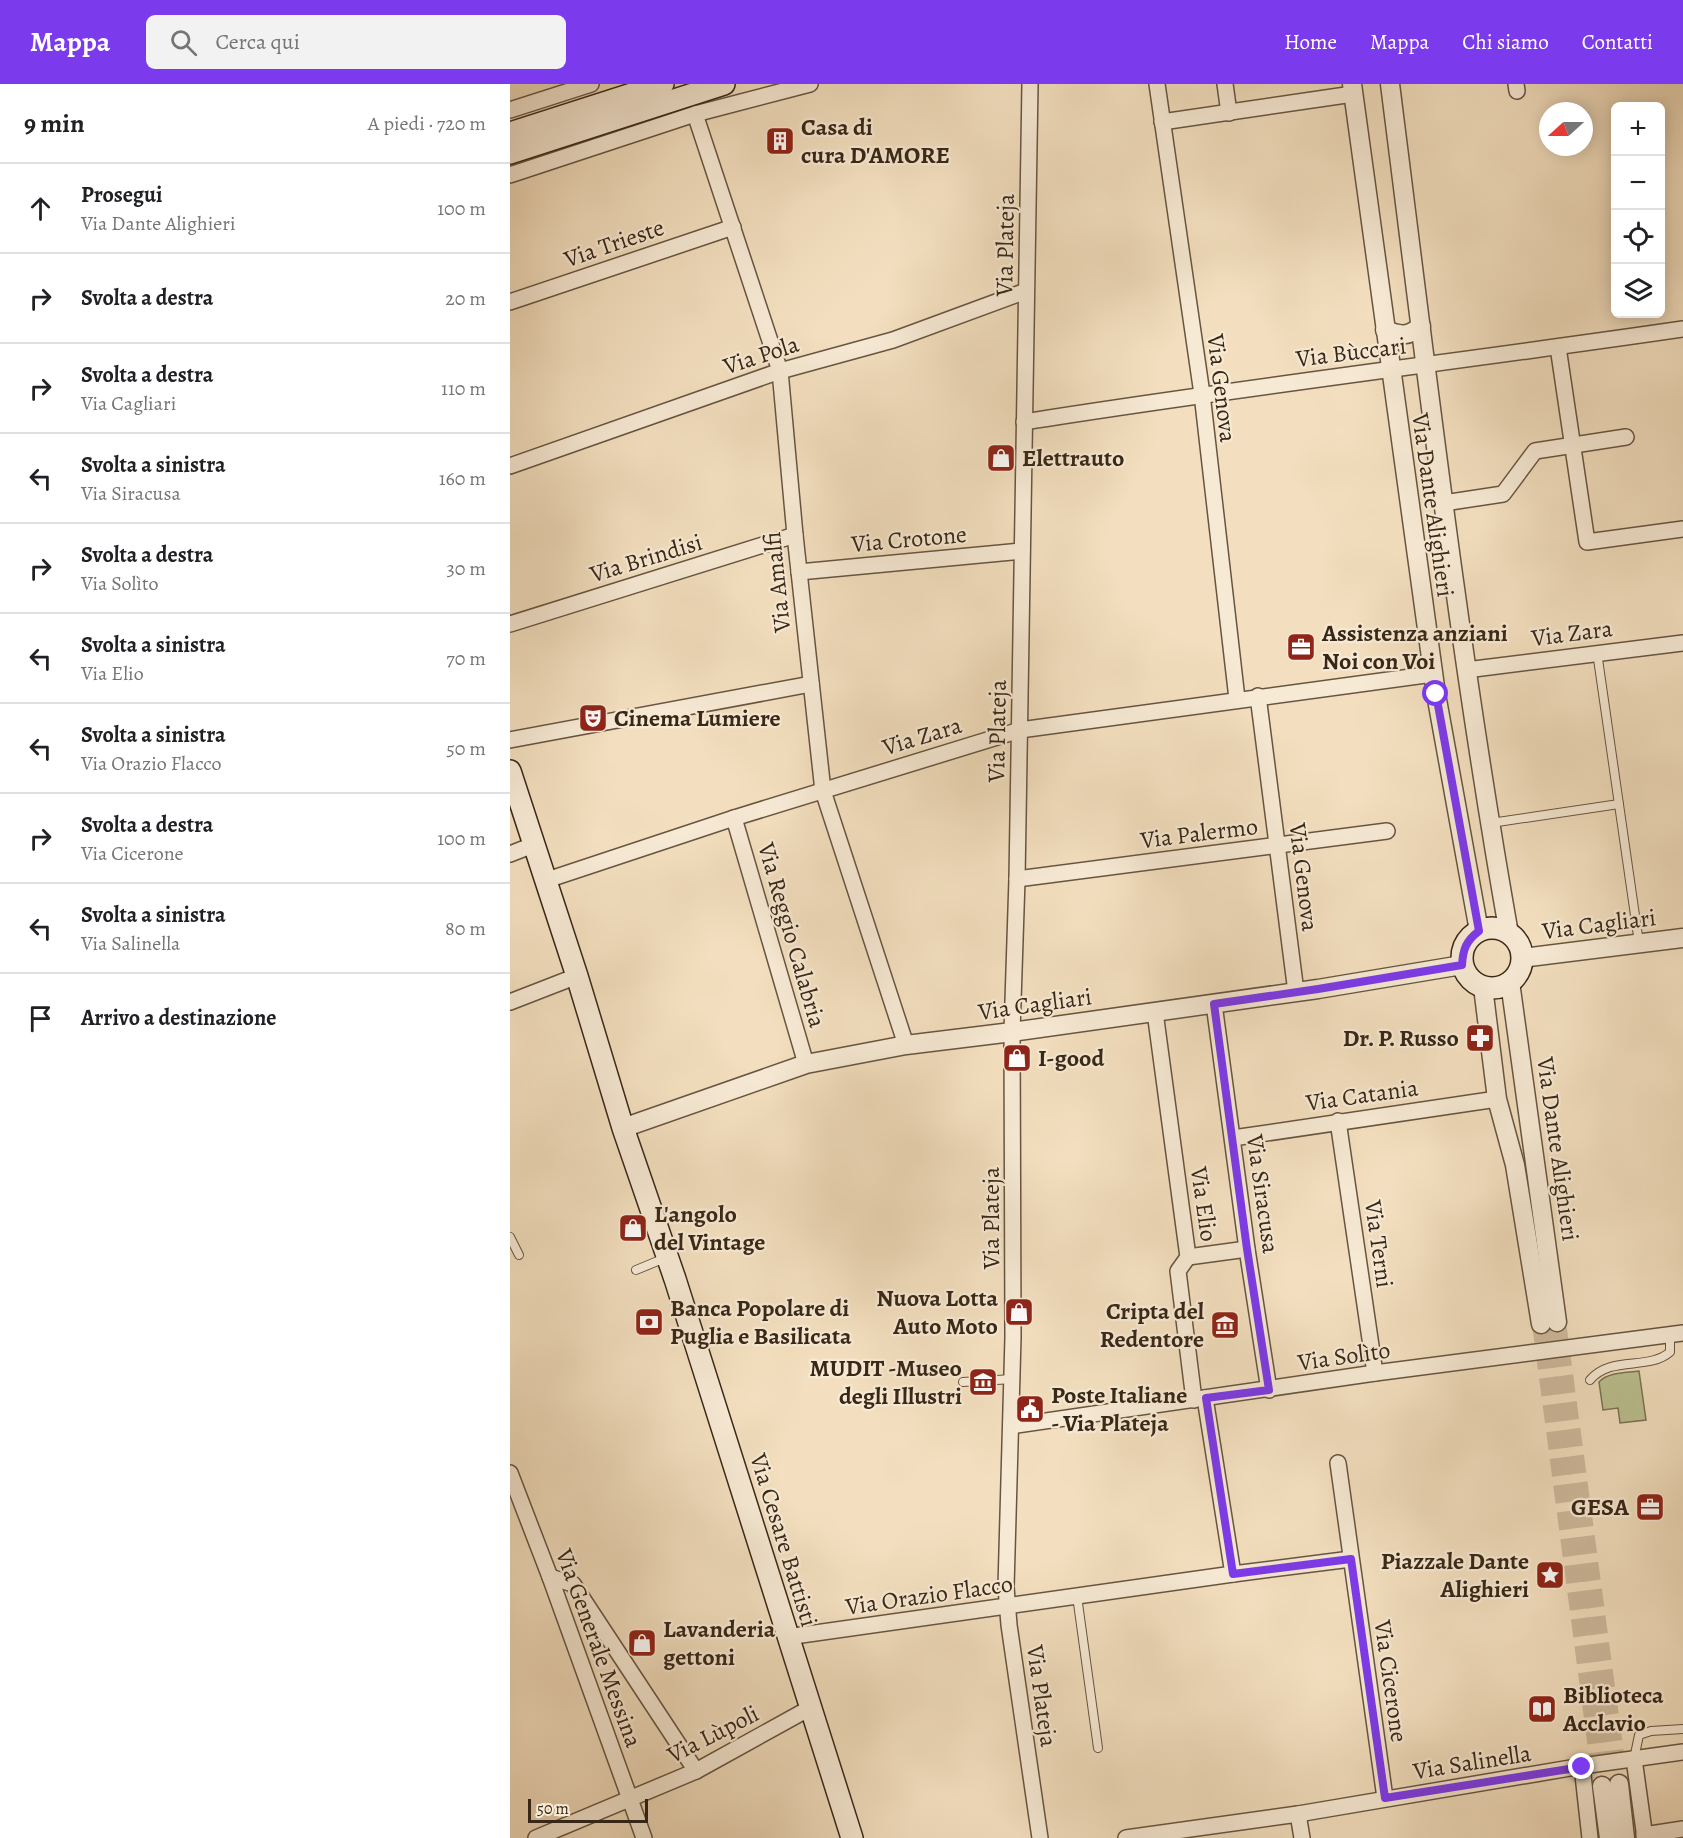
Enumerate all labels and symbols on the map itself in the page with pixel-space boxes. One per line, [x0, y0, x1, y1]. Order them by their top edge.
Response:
north arrow [1539, 102, 1593, 156]
place label: Casa di cura D'AMORE [801, 111, 950, 171]
building icon: Casa di cura D'AMORE [764, 125, 796, 157]
street label: Via Plateja [988, 193, 1022, 298]
street label: Via Trieste [559, 211, 668, 275]
street label: Via Pola [718, 328, 804, 383]
street label: Via Bùccari [1293, 329, 1408, 375]
street label: Via Genova [1199, 331, 1245, 445]
street label: Via Dante Alighieri [1404, 410, 1462, 599]
shop icon: Elettrauto [985, 442, 1017, 474]
place label: Elettrauto [1022, 442, 1124, 474]
street label: Via Crotone [849, 518, 968, 560]
street label: Via Brindisi [585, 526, 706, 591]
street label: Via Amalfi [756, 530, 798, 635]
street label: Via Zara [1529, 612, 1615, 654]
place label: Assistenza anziani Noi con Voi [1321, 617, 1508, 677]
office icon: Assistenza anziani Noi con Voi [1285, 631, 1317, 663]
street label: Via Plateja [980, 679, 1014, 784]
route start [1422, 680, 1448, 706]
theatre icon: Cinema Lumiere [577, 702, 609, 734]
place label: Cinema Lumiere [614, 702, 781, 734]
street label: Via Zara [877, 709, 966, 763]
street label: Via Palermo [1137, 810, 1260, 856]
street label: Via Genova [1281, 820, 1327, 934]
street label: Via Reggio Calabria [750, 838, 834, 1032]
street label: Via Cagliari [1539, 901, 1658, 947]
street label: Via Cagliari [975, 980, 1094, 1028]
place label: Dr. P. Russo [1343, 1022, 1459, 1054]
pharmacy icon: Dr. P. Russo [1464, 1022, 1496, 1054]
shop icon: I-good [1001, 1042, 1033, 1074]
place label: I-good [1038, 1042, 1104, 1074]
street label: Via Dante Alighieri [1529, 1054, 1587, 1243]
street label: Via Catania [1303, 1071, 1421, 1119]
street label: Via Siracusa [1239, 1131, 1287, 1256]
street label: Via Elio [1183, 1164, 1225, 1243]
street label: Via Plateja [975, 1166, 1007, 1270]
street label: Via Terni [1357, 1197, 1401, 1290]
place label: L'angolo del Vintage [654, 1198, 765, 1258]
shop icon: L'angolo del Vintage [617, 1212, 649, 1244]
place label: Nuova Lotta Auto Moto [876, 1282, 998, 1342]
place label: Banca Popolare di Puglia e Basilicata [670, 1292, 852, 1352]
place label: Cripta del Redentore [1100, 1295, 1205, 1355]
shop icon: Nuova Lotta Auto Moto [1003, 1296, 1035, 1328]
bank icon: Banca Popolare di Puglia e Basilicata [633, 1306, 665, 1338]
museum icon: Cripta del Redentore [1209, 1309, 1241, 1341]
street label: Via Solìto [1295, 1334, 1392, 1378]
place label: MUDIT -Museo degli Illustri [810, 1352, 962, 1412]
museum icon: MUDIT -Museo degli Illustri [967, 1366, 999, 1398]
place label: Poste Italiane - Via Plateja [1051, 1379, 1187, 1439]
public building icon: Poste Italiane - Via Plateja [1014, 1393, 1046, 1425]
street label: Via Cesare Battisti [742, 1449, 826, 1630]
place label: GESA [1571, 1491, 1630, 1523]
office icon: GESA [1634, 1491, 1666, 1523]
street label: Via Generale Messina [548, 1543, 650, 1752]
place label: Piazzale Dante Alighieri [1381, 1545, 1529, 1605]
place icon: Piazzale Dante Alighieri [1534, 1559, 1566, 1591]
street label: Via Orazio Flacco [842, 1567, 1015, 1623]
place label: Lavanderia gettoni [663, 1613, 776, 1673]
street label: Via Cicerone [1366, 1617, 1415, 1744]
shop icon: Lavanderia gettoni [626, 1627, 658, 1659]
street label: Via Plateja [1019, 1642, 1065, 1750]
place label: Biblioteca Acclavio [1562, 1679, 1664, 1739]
library icon: Biblioteca Acclavio [1526, 1693, 1558, 1725]
street label: Via Lùpoli [661, 1697, 764, 1771]
street label: Via Salinella [1410, 1737, 1534, 1787]
route end [1568, 1753, 1594, 1779]
scale bar [528, 1796, 648, 1824]

